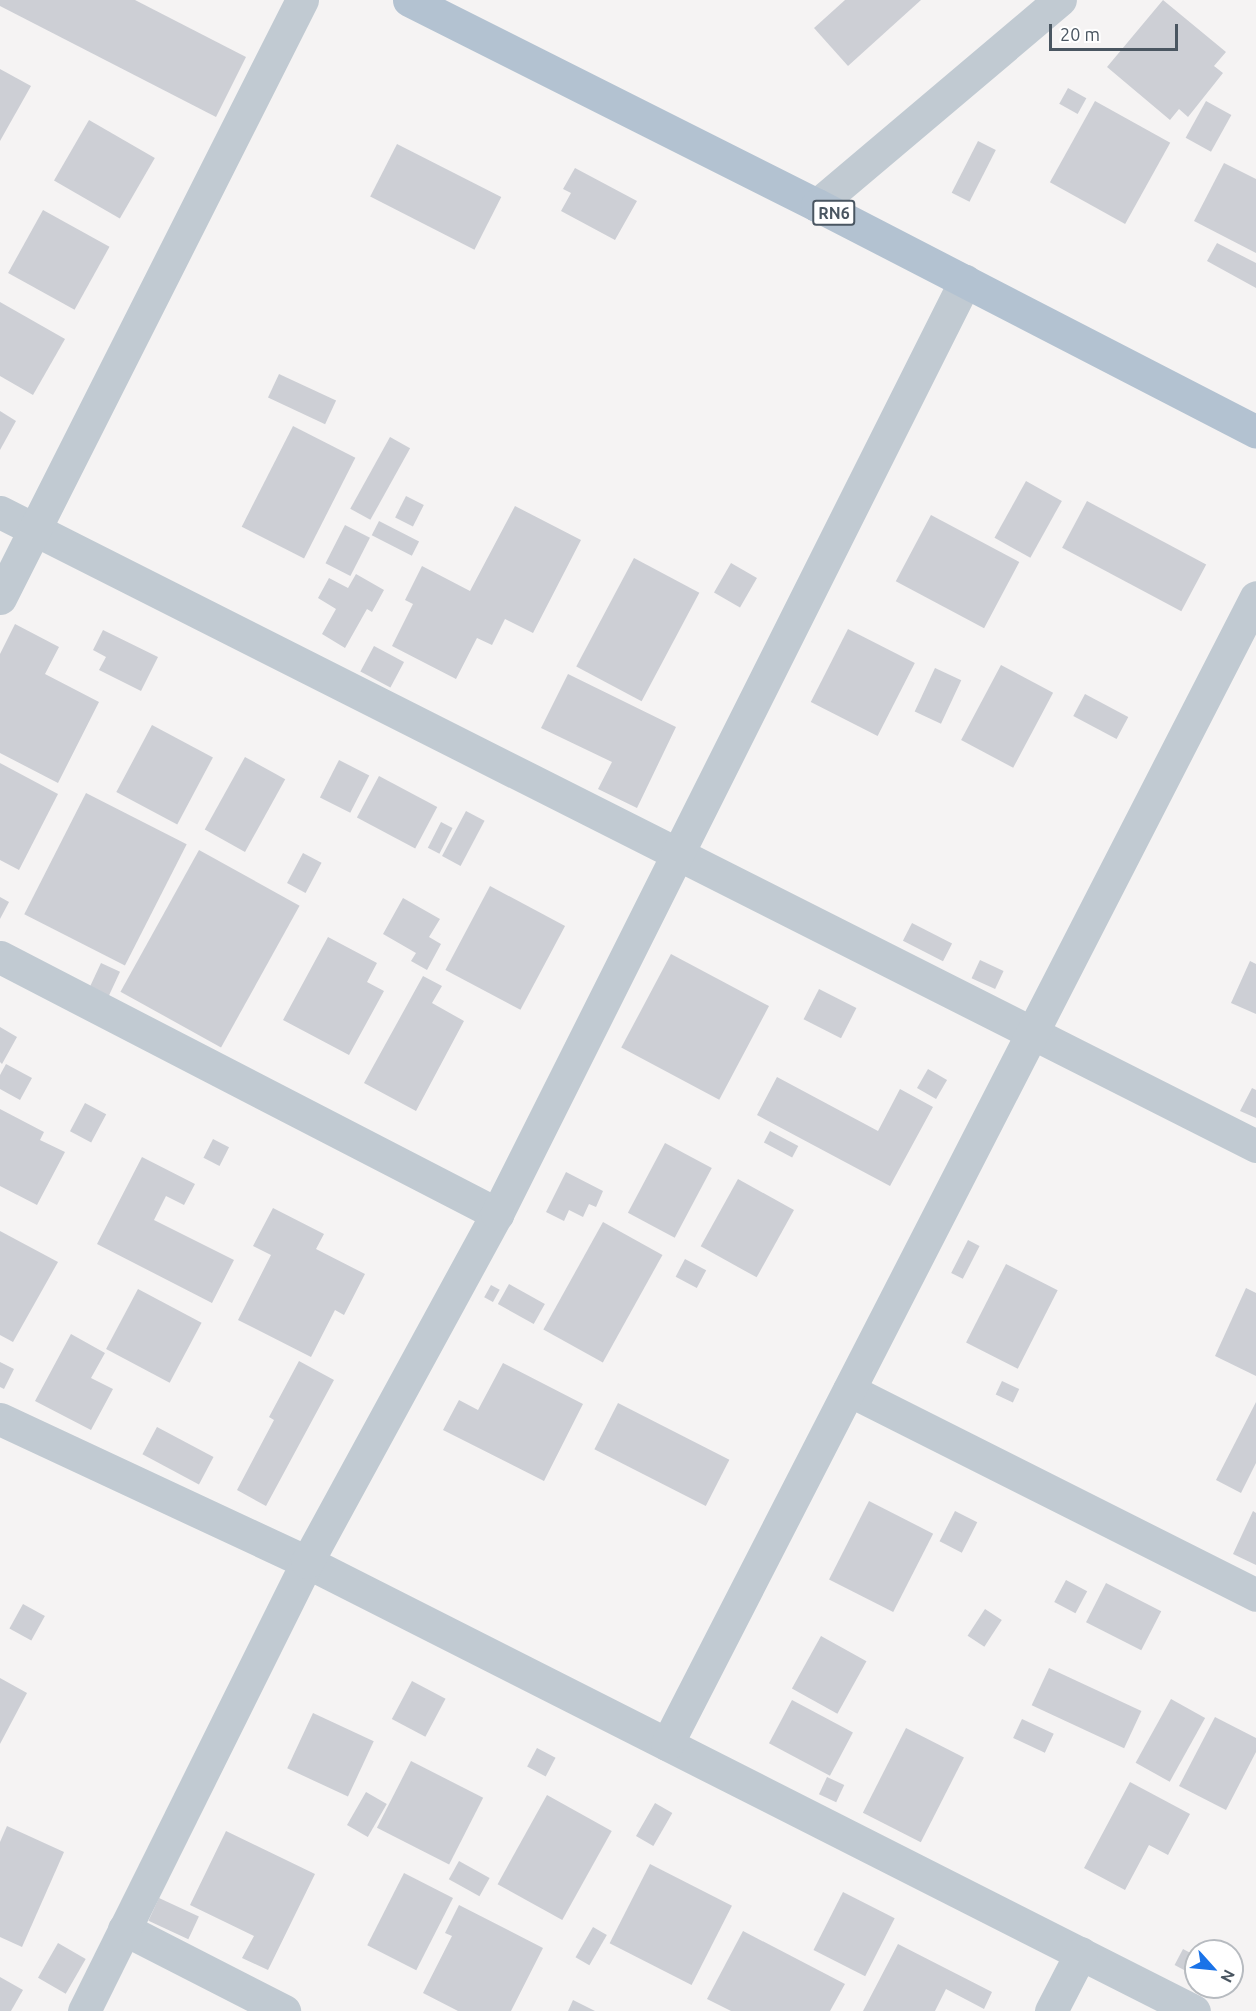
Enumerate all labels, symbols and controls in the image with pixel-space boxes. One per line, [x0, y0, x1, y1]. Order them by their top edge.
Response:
scale bar [1052, 12, 1181, 50]
text: 20 m [1060, 24, 1100, 44]
road number: RN6 [812, 200, 856, 226]
north arrow [1184, 1939, 1244, 1999]
text: N [1218, 1967, 1239, 1986]

